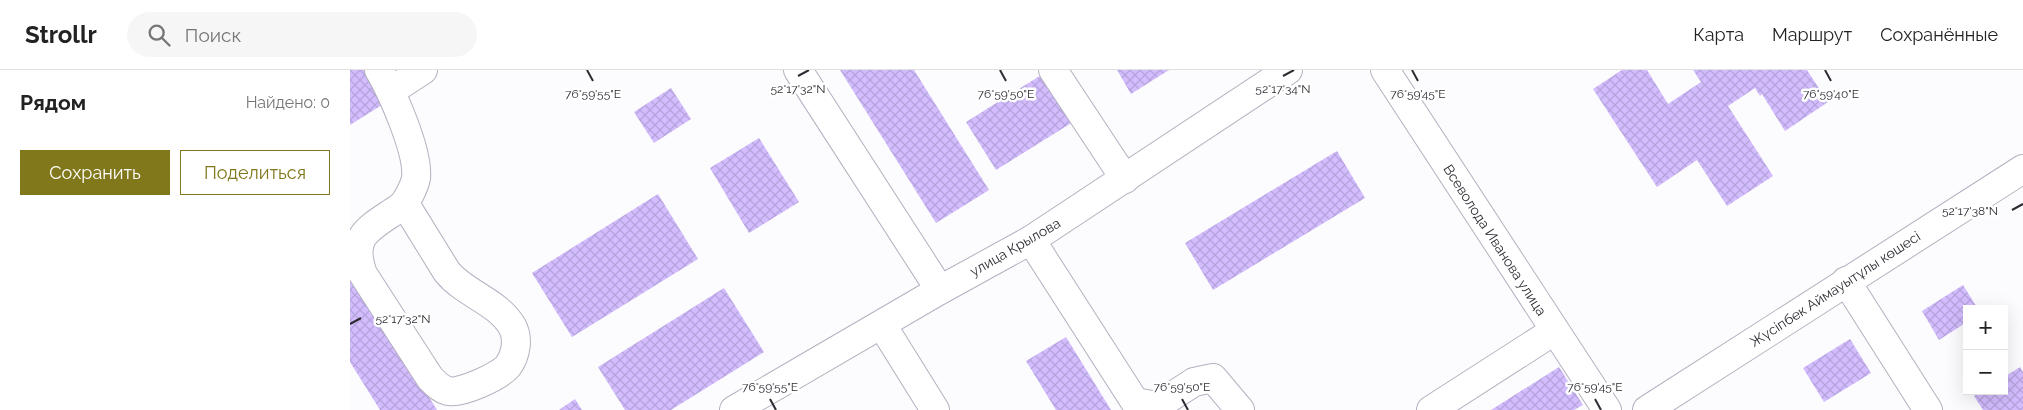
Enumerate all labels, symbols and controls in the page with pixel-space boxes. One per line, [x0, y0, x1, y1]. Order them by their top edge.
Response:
search box [127, 12, 477, 57]
text: Strollr [25, 20, 97, 49]
icon: search [145, 21, 173, 49]
text: Поиск [185, 24, 241, 46]
text: Карта [1693, 24, 1744, 45]
text: Маршрут [1772, 24, 1852, 45]
text: Сохранённые [1880, 24, 1998, 45]
text: 52°17'32"N [770, 82, 826, 96]
text: 52°17'34"N [1255, 82, 1311, 96]
text: 76°59'55"E [565, 87, 621, 101]
text: 76°59'50"E [978, 87, 1034, 101]
text: 76°59'45"E [1390, 87, 1446, 101]
text: 76°59'40"E [1803, 87, 1859, 101]
text: Рядом [20, 90, 86, 115]
text: Найдено: 0 [246, 93, 330, 112]
button: Сохранить [20, 150, 170, 195]
button: Поделиться [180, 150, 330, 195]
street label: Всеволода Иванова улица [1440, 162, 1550, 318]
text: 52°17'38"N [1942, 204, 1998, 218]
street label: улица Крылова [967, 215, 1063, 279]
street label: Жүсіпбек Аймауытұлы көшесі [1747, 228, 1923, 350]
map controls [1963, 305, 2008, 395]
button: + [1963, 305, 2008, 350]
text: 52°17'32"N [375, 312, 431, 326]
button: − [1963, 350, 2008, 395]
text: 76°59'55"E [742, 380, 798, 394]
text: 76°59'50"E [1154, 380, 1210, 394]
text: 76°59'45"E [1567, 380, 1623, 394]

